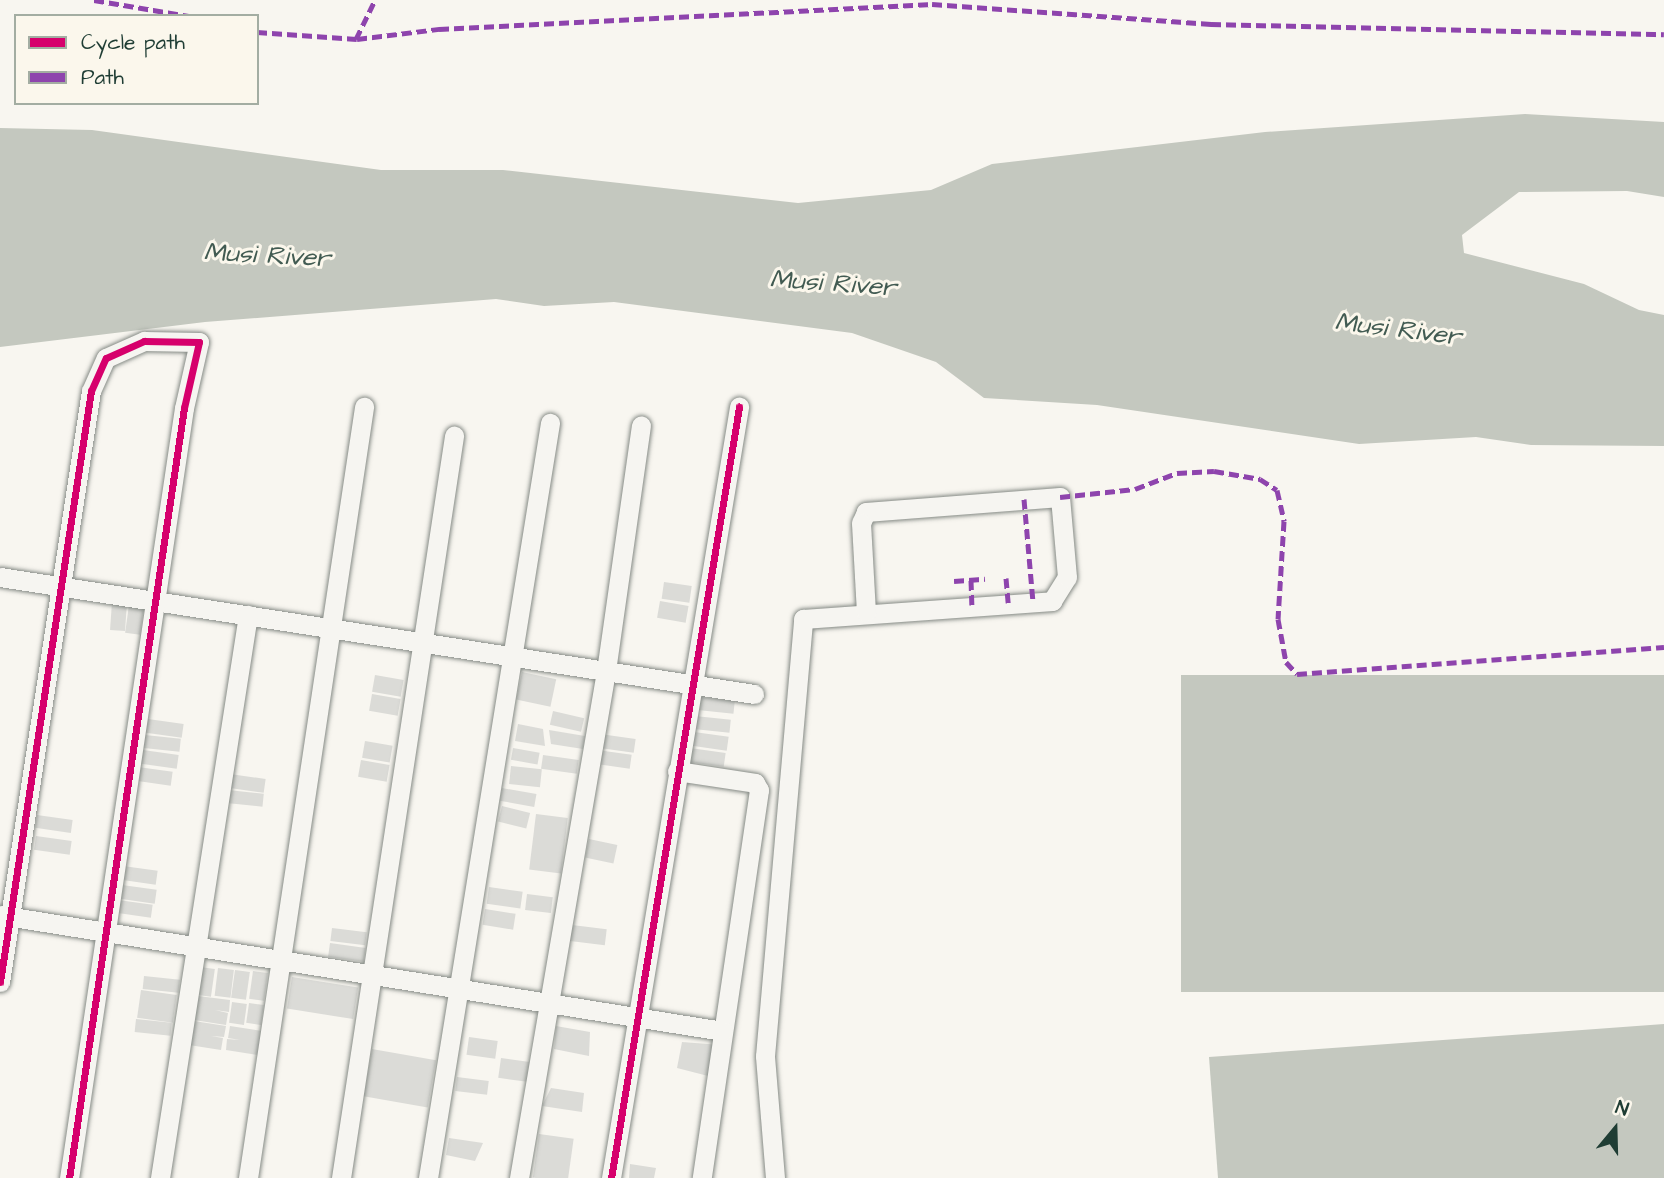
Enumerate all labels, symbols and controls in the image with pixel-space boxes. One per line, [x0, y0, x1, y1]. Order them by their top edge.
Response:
legend [14, 14, 259, 105]
text: Cycle path [81, 28, 185, 57]
text: Path [81, 63, 124, 92]
water label: Musi River [203, 237, 331, 275]
water label: Musi River [769, 264, 897, 304]
water label: Musi River [1333, 307, 1463, 353]
north arrow [1580, 1094, 1650, 1164]
text: N [1612, 1094, 1632, 1123]

